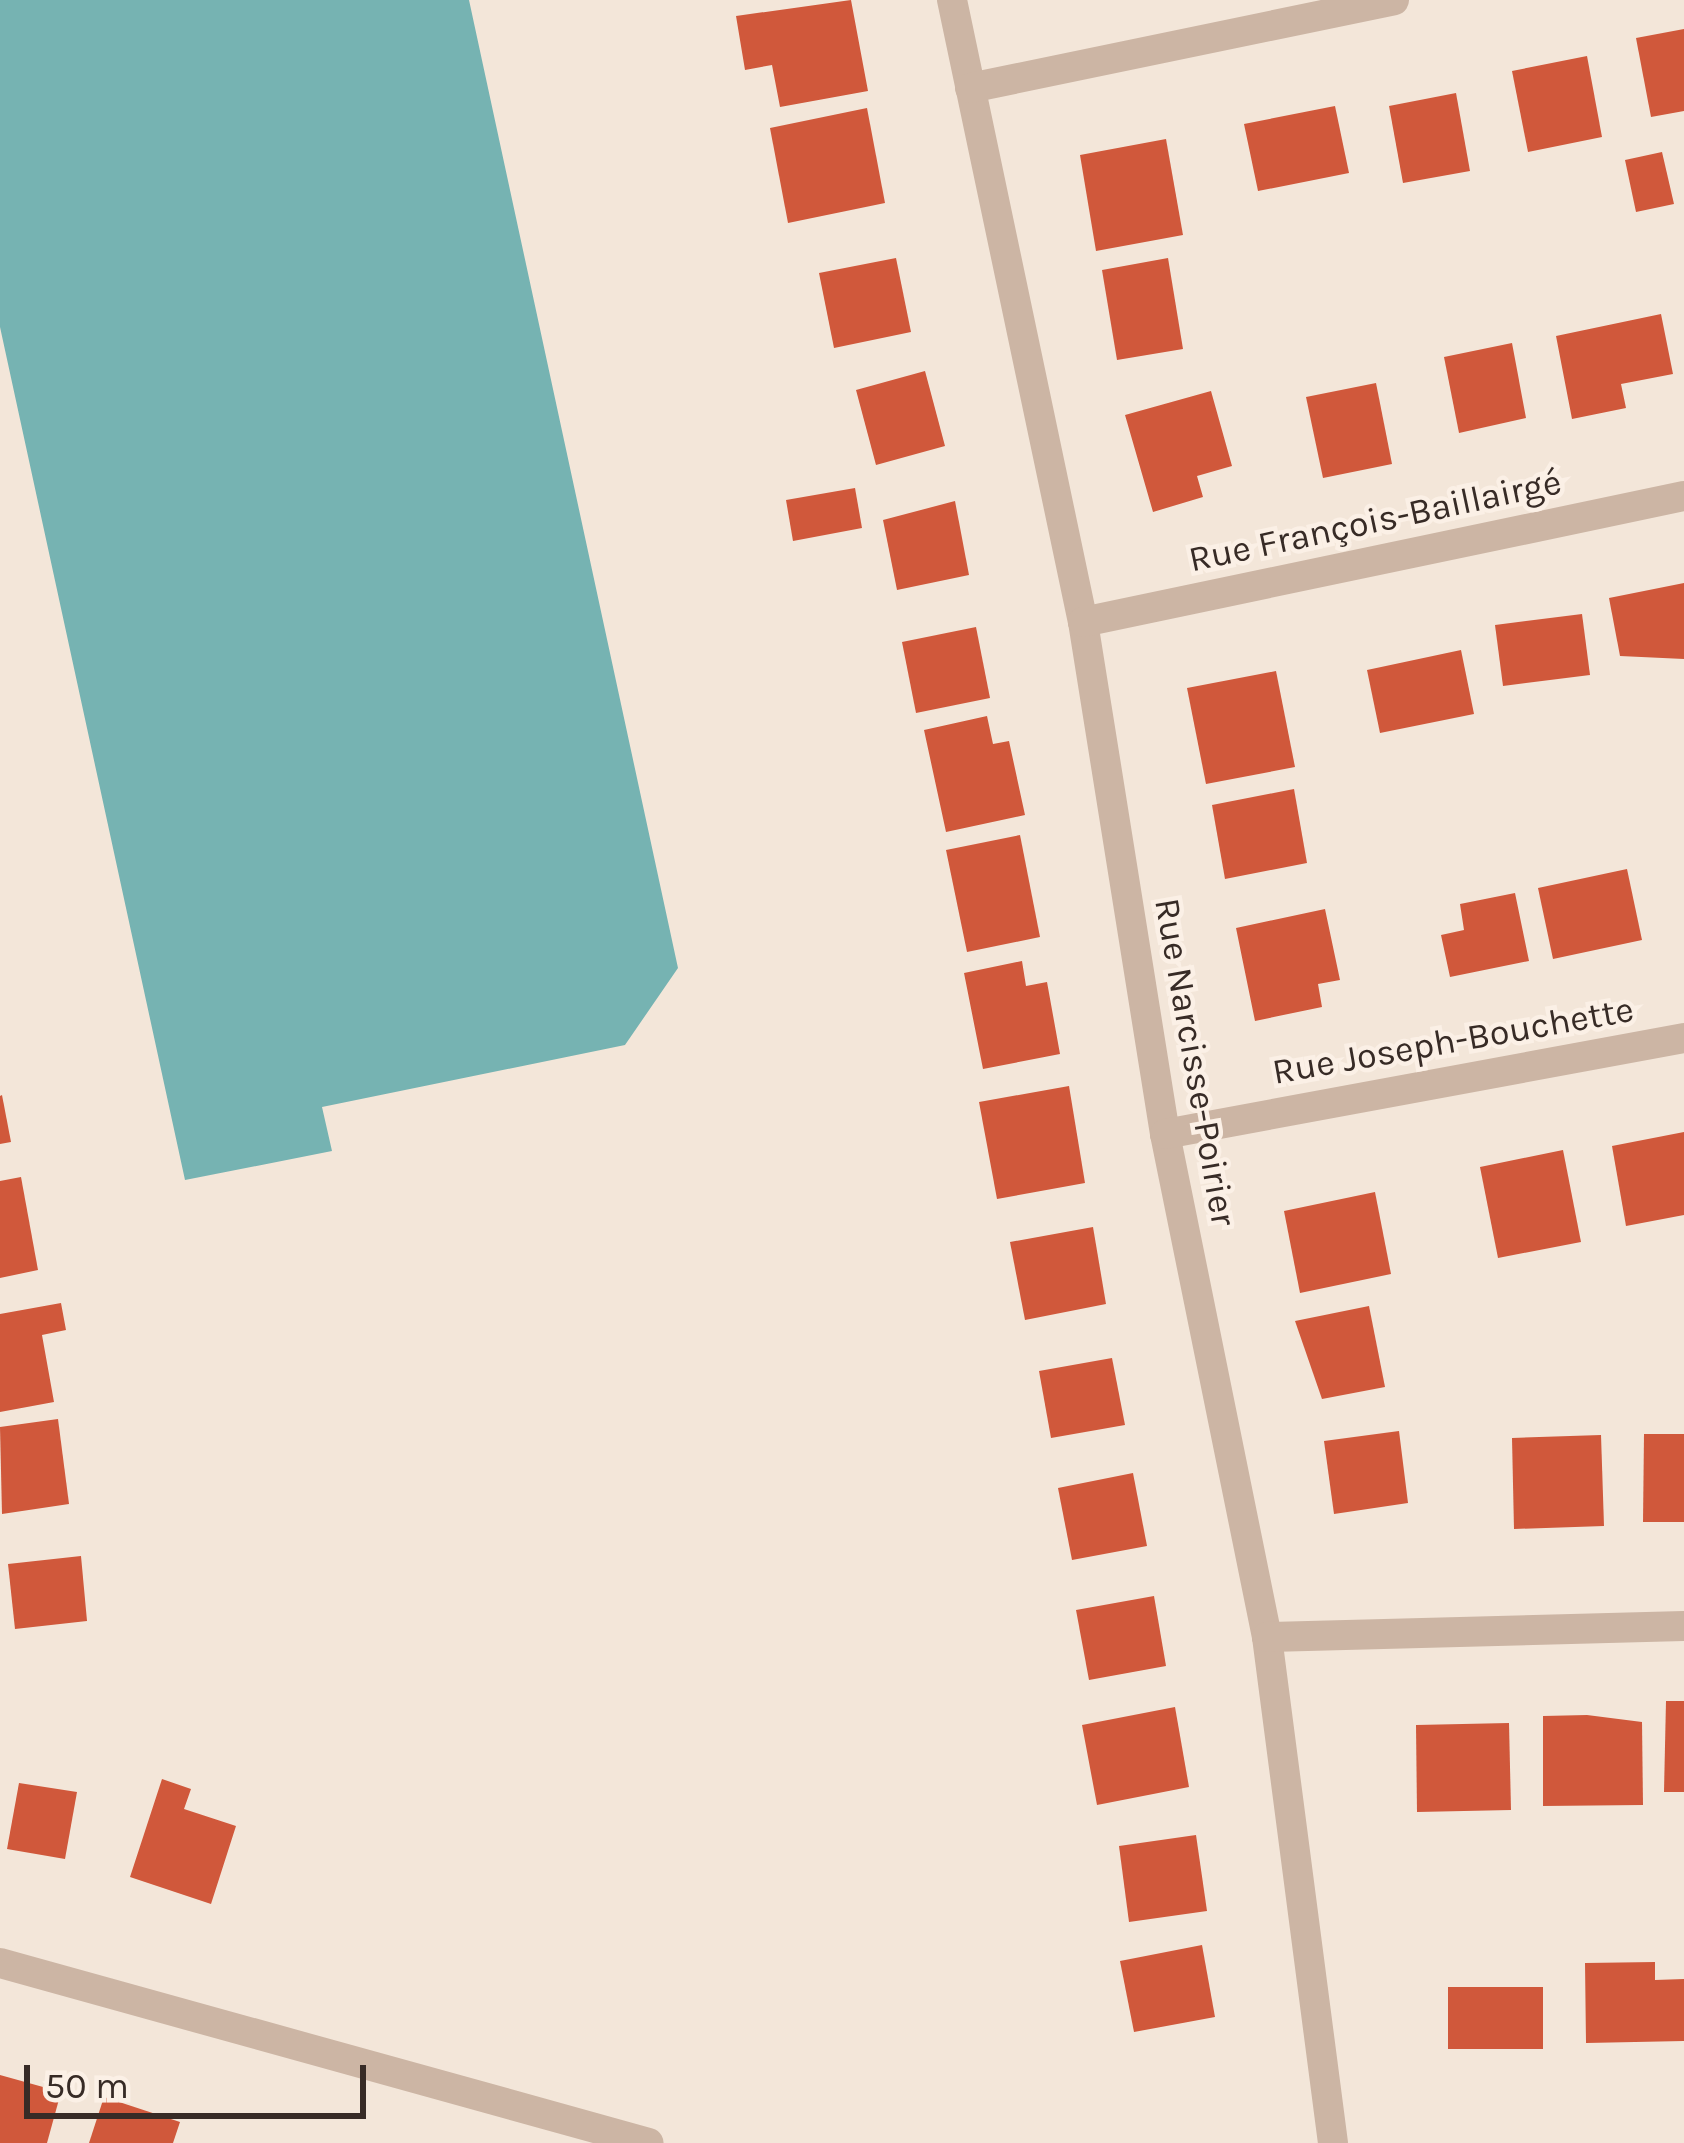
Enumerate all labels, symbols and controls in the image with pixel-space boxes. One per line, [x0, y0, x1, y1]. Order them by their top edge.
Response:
street label: Rue François-Baillairgé [1185, 460, 1565, 582]
street label: Rue Narcisse-Poirier [1145, 895, 1245, 1229]
street label: Rue Joseph-Bouchette [1269, 988, 1637, 1094]
scale bar [30, 2041, 372, 2115]
text: 50 m [45, 2065, 129, 2107]

